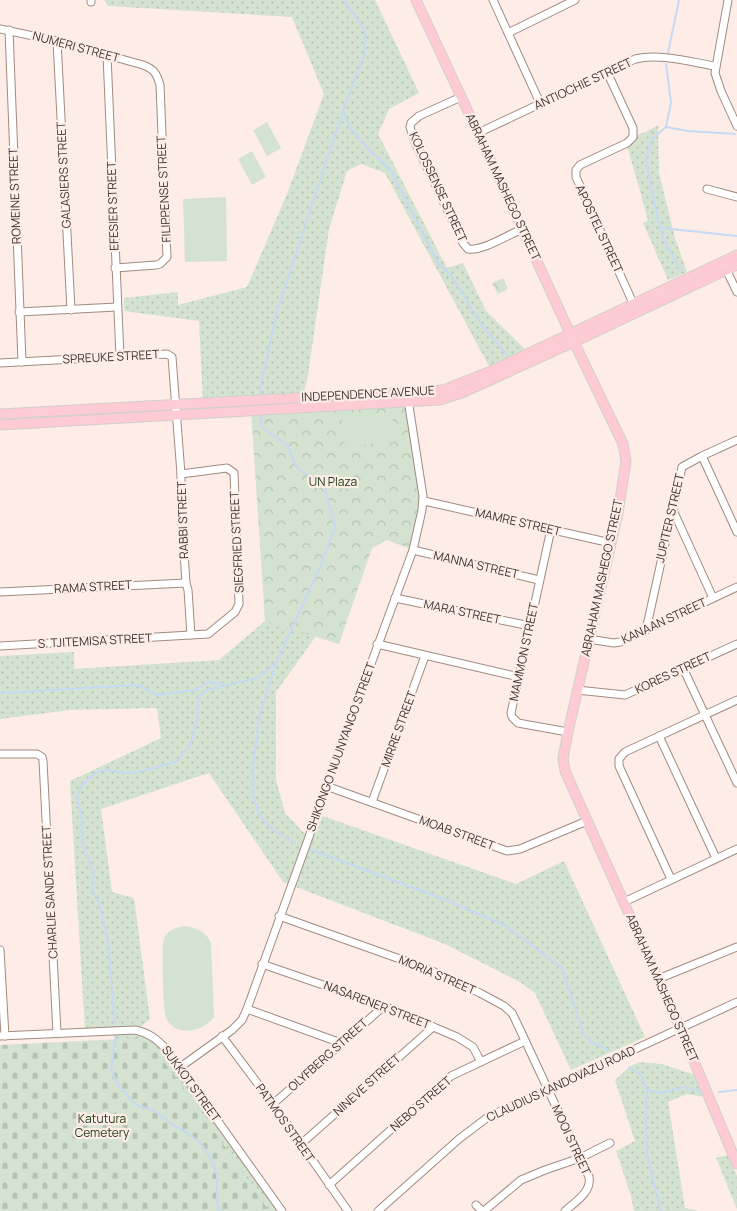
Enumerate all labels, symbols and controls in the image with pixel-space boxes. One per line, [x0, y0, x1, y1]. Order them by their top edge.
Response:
street label: NUMERI STREET [31, 27, 122, 67]
street label: ANTIOCHIE STREET [531, 53, 635, 114]
street label: ABRAHAM MASHEGO STREET [462, 110, 545, 264]
street label: GALASIERS STREET [52, 120, 75, 229]
street label: KOLOSSENSE STREET [405, 129, 472, 245]
street label: FILIPPENSE STREET [152, 134, 175, 243]
street label: ROMEINE STREET [4, 147, 25, 244]
street label: EFESIER STREET [102, 160, 123, 251]
street label: APOSTEL STREET [572, 182, 628, 277]
street label: SPREUKE STREET [62, 345, 161, 368]
street label: INDEPENDENCE AVENUE [301, 382, 435, 405]
street label: JUPITER STREET [651, 471, 688, 564]
park label: UN Plaza [309, 473, 357, 490]
street label: RABBI STREET [173, 480, 192, 559]
street label: SIEGFRIED STREET [225, 490, 248, 593]
street label: ABRAHAM MASHEGO STREET [577, 497, 627, 658]
street label: MAMRE STREET [474, 503, 563, 540]
street label: MANNA STREET [432, 546, 521, 583]
street label: RAMA STREET [53, 576, 133, 597]
street label: KANAAN STREET [618, 593, 710, 648]
street label: MARA STREET [422, 595, 503, 628]
street label: MAMMON STREET [505, 600, 542, 703]
street label: S. TJITEMISA STREET [37, 629, 153, 652]
street label: KORES STREET [632, 647, 714, 698]
street label: SHIKONGO NUUNYANGO STREET [302, 659, 379, 834]
street label: MIRRE STREET [377, 687, 421, 769]
street label: MOAB STREET [417, 811, 498, 854]
street label: CHARLIE SANDE STREET [37, 824, 61, 959]
street label: ABRAHAM MASHEGO STREET [622, 911, 703, 1065]
street label: MORIA STREET [396, 951, 479, 999]
street label: NASARENER STREET [321, 976, 434, 1033]
street label: OLYFBERG STREET [284, 1014, 372, 1095]
street label: SUKKOT STREET [158, 1042, 225, 1126]
street label: CLAUDIUS KANDOVAZU ROAD [484, 1042, 638, 1126]
street label: NINEVE STREET [329, 1049, 405, 1120]
street label: NEBO STREET [386, 1072, 456, 1135]
street label: PATMOS STREET [252, 1080, 319, 1166]
street label: MOOI STREET [548, 1102, 595, 1178]
park label: Katutura Cemetery [75, 1110, 130, 1141]

